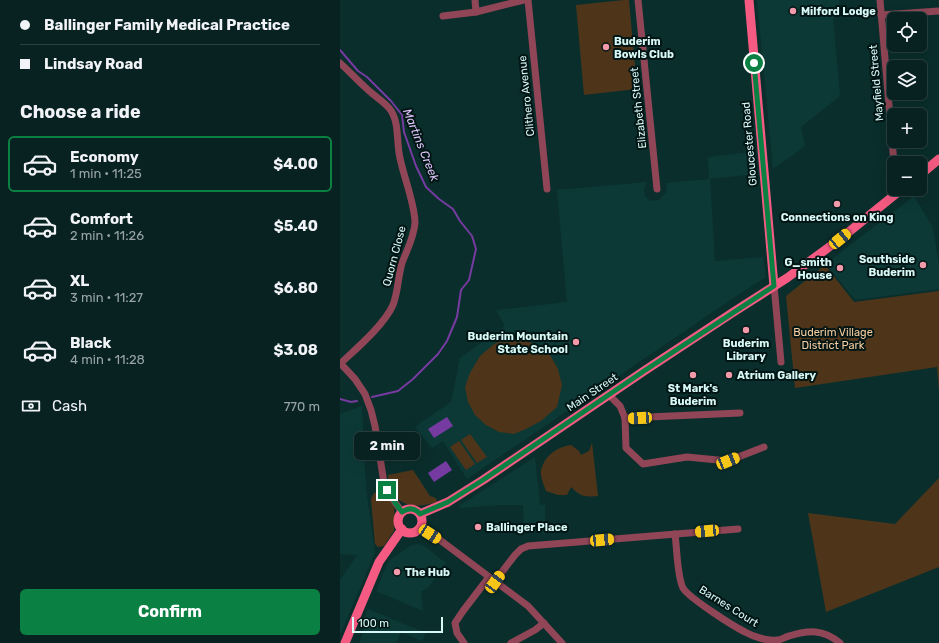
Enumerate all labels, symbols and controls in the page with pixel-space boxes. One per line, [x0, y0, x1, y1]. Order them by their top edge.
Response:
place label: Milford Lodge [801, 5, 876, 18]
marker: Milford Lodge [788, 6, 798, 16]
map controls [887, 12, 927, 196]
button: locate [887, 12, 927, 52]
text: Ballinger Family Medical Practice [44, 16, 290, 34]
place label: Buderim Bowls Club [614, 35, 674, 61]
marker: Buderim Bowls Club [601, 42, 611, 52]
street label: Mayfield Street [867, 44, 886, 122]
route start [745, 54, 763, 72]
text: Lindsay Road [44, 55, 143, 73]
street label: Clithero Avenue [516, 55, 537, 137]
button: layers [887, 60, 927, 100]
street label: Elizabeth Street [628, 66, 649, 149]
text: Choose a ride [20, 101, 141, 123]
street label: Gloucester Road [739, 102, 760, 186]
water label: Martins Creek [400, 107, 442, 184]
button: + [887, 108, 927, 148]
icon: car [22, 146, 58, 182]
text: Economy [70, 148, 139, 166]
text: $4.00 [273, 155, 318, 173]
button: − [887, 156, 927, 196]
text: 1 min · 11:25 [70, 166, 142, 181]
marker: Connections on King [832, 199, 842, 209]
icon: car [22, 208, 58, 244]
text: Comfort [70, 210, 133, 228]
place label: Connections on King [781, 211, 893, 224]
text: $5.40 [274, 217, 318, 235]
street label: Quorn Close [380, 224, 409, 288]
car [827, 227, 853, 251]
text: 2 min · 11:26 [70, 228, 144, 243]
place label: Southside Buderim [859, 253, 915, 279]
place label: G_smith House [784, 256, 832, 282]
marker: Southside Buderim [918, 260, 928, 270]
marker: G_smith House [835, 263, 845, 273]
icon: car [22, 270, 58, 306]
text: XL [70, 272, 89, 290]
text: $6.80 [274, 279, 318, 297]
text: 3 min · 11:27 [70, 290, 143, 305]
marker: Buderim Library [741, 325, 751, 335]
park label: Buderim Village District Park [793, 326, 873, 352]
place label: Buderim Mountain State School [467, 330, 568, 356]
icon: car [22, 332, 58, 368]
text: Black [70, 334, 111, 352]
marker: Buderim Mountain State School [571, 337, 581, 347]
place label: Buderim Library [723, 337, 769, 363]
text: $3.08 [274, 341, 318, 359]
text: 4 min · 11:28 [70, 352, 145, 367]
place label: Atrium Gallery [737, 369, 816, 382]
street label: Main Street [564, 370, 621, 414]
marker: St Mark's Buderim [688, 370, 698, 380]
marker: Atrium Gallery [724, 370, 734, 380]
place label: St Mark's Buderim [668, 382, 718, 408]
icon: cash [20, 395, 42, 417]
text: Cash [52, 397, 87, 415]
text: 770 m [284, 399, 320, 414]
car [628, 411, 652, 425]
callout: 2 min [354, 432, 420, 460]
text: 2 min [369, 438, 405, 453]
car [715, 451, 741, 471]
route end [378, 481, 396, 499]
place label: Ballinger Place [486, 521, 568, 534]
car [417, 522, 443, 546]
marker: Ballinger Place [473, 522, 483, 532]
car [695, 524, 719, 538]
car [590, 533, 614, 547]
place label: The Hub [405, 566, 450, 579]
marker: The Hub [392, 567, 402, 577]
car [483, 569, 507, 595]
street label: Barnes Court [697, 583, 761, 630]
button: Confirm [20, 589, 320, 635]
scale bar [352, 615, 443, 634]
text: 100 m [358, 617, 389, 630]

